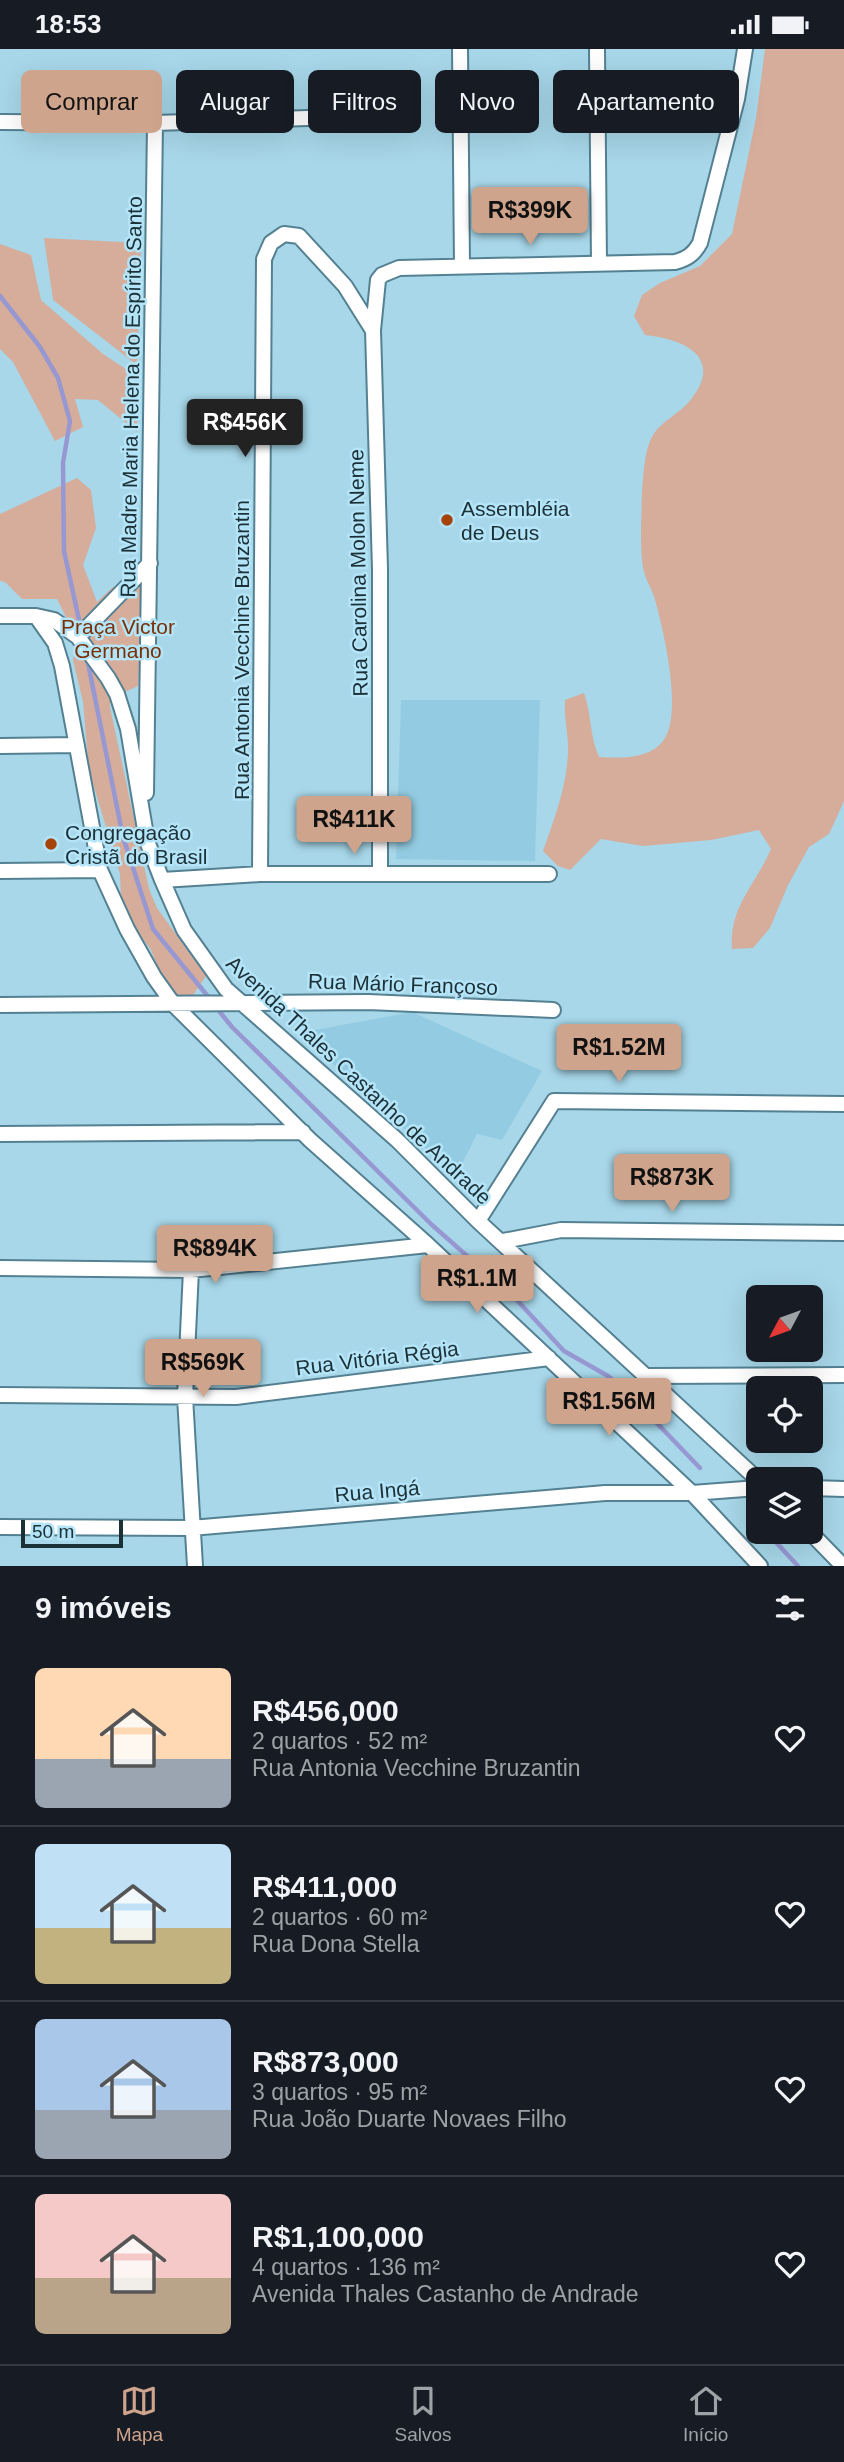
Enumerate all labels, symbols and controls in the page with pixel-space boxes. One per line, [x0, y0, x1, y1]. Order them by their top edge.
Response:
text: 18:53 [35, 9, 102, 39]
chip: Comprar [21, 70, 162, 133]
chip: Alugar [176, 70, 294, 133]
chip: Filtros [308, 70, 421, 133]
chip: Novo [435, 70, 539, 133]
chip: Apartamento [553, 70, 739, 133]
pin: R$399K [473, 187, 587, 247]
street label: Rua Madre Maria Helena do Espírito Santo [116, 196, 146, 598]
text: R$399K [488, 197, 572, 223]
pin: R$456K [188, 399, 302, 459]
text: R$456K [203, 409, 287, 435]
street label: Rua Carolina Molon Neme [344, 449, 372, 697]
place label: Assembléia de Deus [461, 497, 570, 544]
street label: Rua Antonia Vecchine Bruzantin [230, 500, 253, 800]
marker: Assembléia de Deus [439, 512, 455, 528]
park label: Praça Victor Germano [61, 615, 175, 662]
pin: R$411K [297, 797, 411, 856]
text: R$411K [312, 806, 396, 832]
place label: Congregação Cristã do Brasil [65, 821, 207, 868]
marker: Congregação Cristã do Brasil [43, 836, 59, 852]
street label: Avenida Thales Castanho de Andrade [222, 951, 496, 1209]
street label: Rua Mário Françoso [308, 969, 498, 999]
pin: R$1.52M [554, 1025, 684, 1084]
text: R$1.52M [572, 1034, 666, 1060]
pin: R$873K [615, 1155, 729, 1214]
text: R$873K [630, 1164, 714, 1190]
pin: R$894K [158, 1225, 272, 1285]
text: R$894K [173, 1235, 257, 1261]
pin: R$1.1M [420, 1255, 534, 1315]
text: R$1.1M [437, 1265, 517, 1291]
north arrow [746, 1285, 822, 1361]
map controls [746, 1285, 823, 1544]
street label: Rua Vitória Régia [294, 1337, 460, 1379]
pin: R$569K [146, 1339, 260, 1399]
text: R$569K [161, 1349, 245, 1375]
button: locate [746, 1376, 823, 1453]
pin: R$1.56M [544, 1379, 674, 1438]
text: R$1.56M [562, 1388, 656, 1414]
button: layers [746, 1467, 823, 1544]
street label: Rua Ingá [334, 1476, 421, 1506]
scale bar [21, 1517, 122, 1549]
text: 50 m [32, 1521, 74, 1542]
icon: filters [771, 1589, 809, 1627]
text: 9 imóveis [35, 1591, 172, 1624]
text: R$456,000 [252, 1694, 399, 1727]
icon: home [91, 1696, 175, 1780]
icon: heart [771, 1719, 809, 1757]
text: 2 quartos · 52 m² [252, 1728, 427, 1754]
text: Rua Antonia Vecchine Bruzantin [252, 1755, 581, 1781]
text: R$411,000 [252, 1870, 397, 1903]
icon: home [91, 1872, 175, 1956]
icon: heart [771, 1895, 809, 1933]
text: 2 quartos · 60 m² [252, 1904, 427, 1930]
text: Rua Dona Stella [252, 1931, 420, 1957]
text: R$873,000 [252, 2045, 399, 2078]
icon: home [91, 2047, 175, 2131]
icon: heart [771, 2070, 809, 2108]
text: 3 quartos · 95 m² [252, 2079, 427, 2105]
text: Rua João Duarte Novaes Filho [252, 2106, 567, 2132]
text: R$1,100,000 [252, 2220, 424, 2253]
icon: home [91, 2222, 175, 2306]
icon: heart [771, 2245, 809, 2283]
text: 4 quartos · 136 m² [252, 2254, 440, 2280]
text: Avenida Thales Castanho de Andrade [252, 2281, 639, 2307]
tab: Mapa [116, 2382, 163, 2446]
tab: Salvos [395, 2382, 452, 2446]
tab: Início [683, 2382, 728, 2446]

